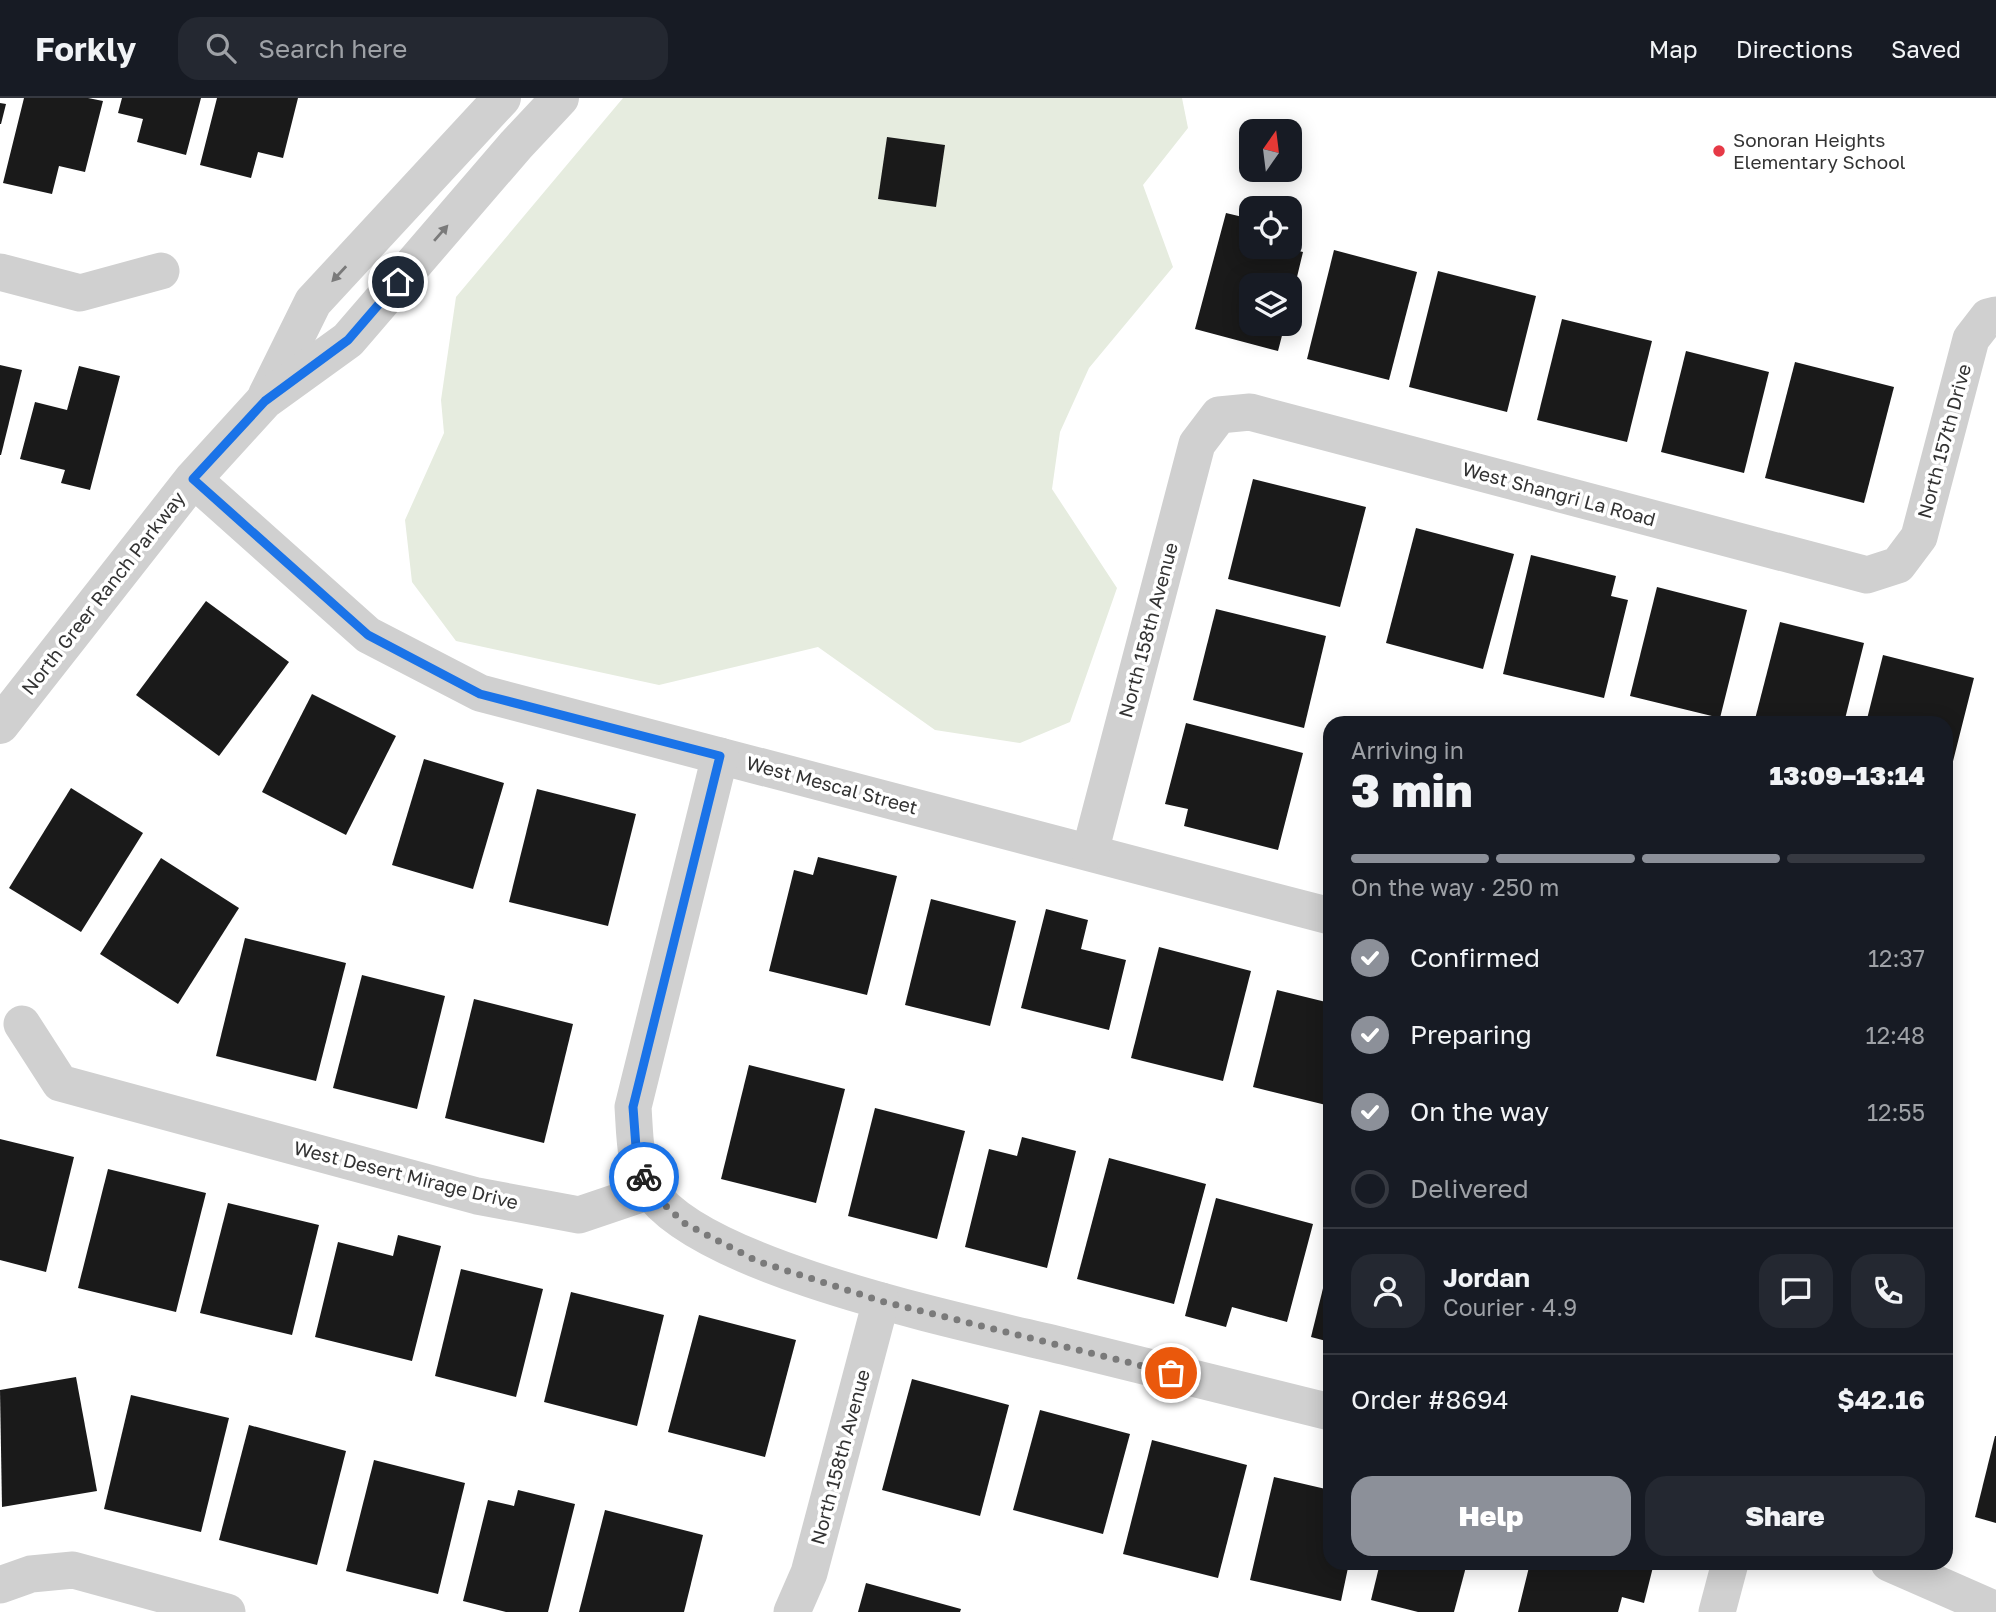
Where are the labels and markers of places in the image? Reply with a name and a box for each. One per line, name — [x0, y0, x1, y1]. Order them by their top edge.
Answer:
place label: Sonoran Heights Elementary School — [1733, 128, 1906, 173]
marker: Sonoran Heights Elementary School — [1711, 143, 1727, 159]
pin — [368, 252, 428, 312]
pin — [1141, 1343, 1201, 1403]

